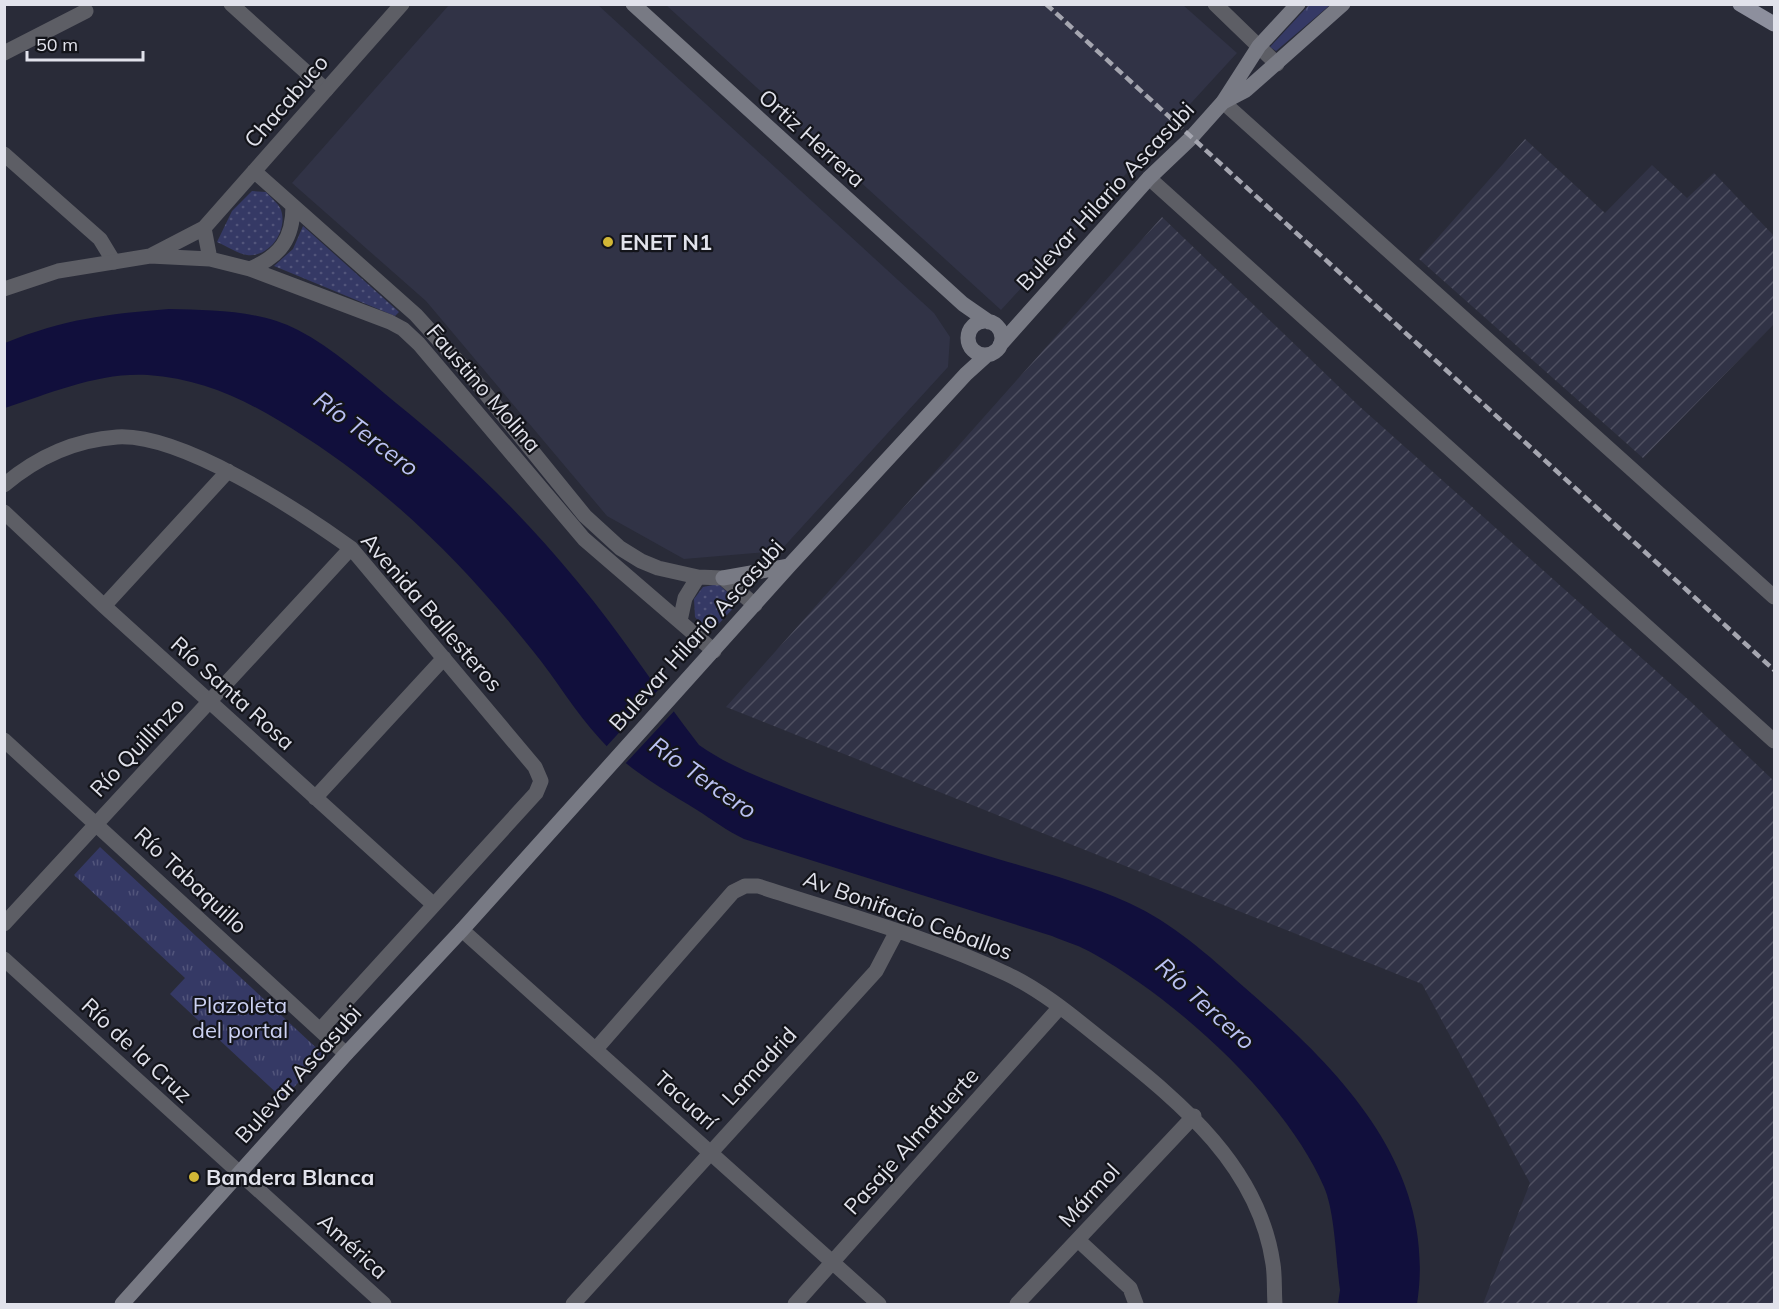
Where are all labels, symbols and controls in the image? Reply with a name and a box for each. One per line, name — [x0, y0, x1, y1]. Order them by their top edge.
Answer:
scale bar — [27, 24, 142, 62]
text: 50 m — [36, 33, 78, 56]
street label: Chacabuco — [238, 49, 334, 153]
street label: Ortiz Herrera — [753, 83, 871, 193]
street label: Bulevar Hilario Ascasubi — [1010, 96, 1200, 296]
place label: ENET N1 — [620, 228, 712, 256]
marker: ENET N1 — [601, 235, 615, 249]
street label: Faustino Molina — [421, 318, 547, 458]
water label: Río Tercero — [308, 384, 425, 482]
street label: Avenida Ballesteros — [355, 527, 509, 697]
street label: Bulevar Hilario Ascasubi — [603, 533, 789, 737]
street label: Río Santa Rosa — [165, 630, 301, 756]
street label: Río Quillinzo — [84, 691, 190, 803]
water label: Río Tercero — [644, 729, 763, 825]
street label: Río Tabaquillo — [129, 821, 253, 939]
street label: Av Bonifacio Ceballos — [800, 864, 1016, 966]
water label: Río Tercero — [1150, 951, 1262, 1056]
park label: Plazoleta del portal — [192, 991, 288, 1044]
street label: Río de la Cruz — [76, 992, 198, 1108]
street label: Bulevar Ascasubi — [229, 999, 367, 1149]
street label: Lamadrid — [716, 1021, 802, 1111]
street label: Pasaje Almafuerte — [838, 1062, 984, 1220]
street label: Tacuarí — [649, 1065, 724, 1137]
street label: Mármol — [1052, 1157, 1126, 1233]
place label: Bandera Blanca — [206, 1163, 374, 1191]
marker: Bandera Blanca — [187, 1170, 201, 1184]
street label: América — [312, 1207, 394, 1285]

